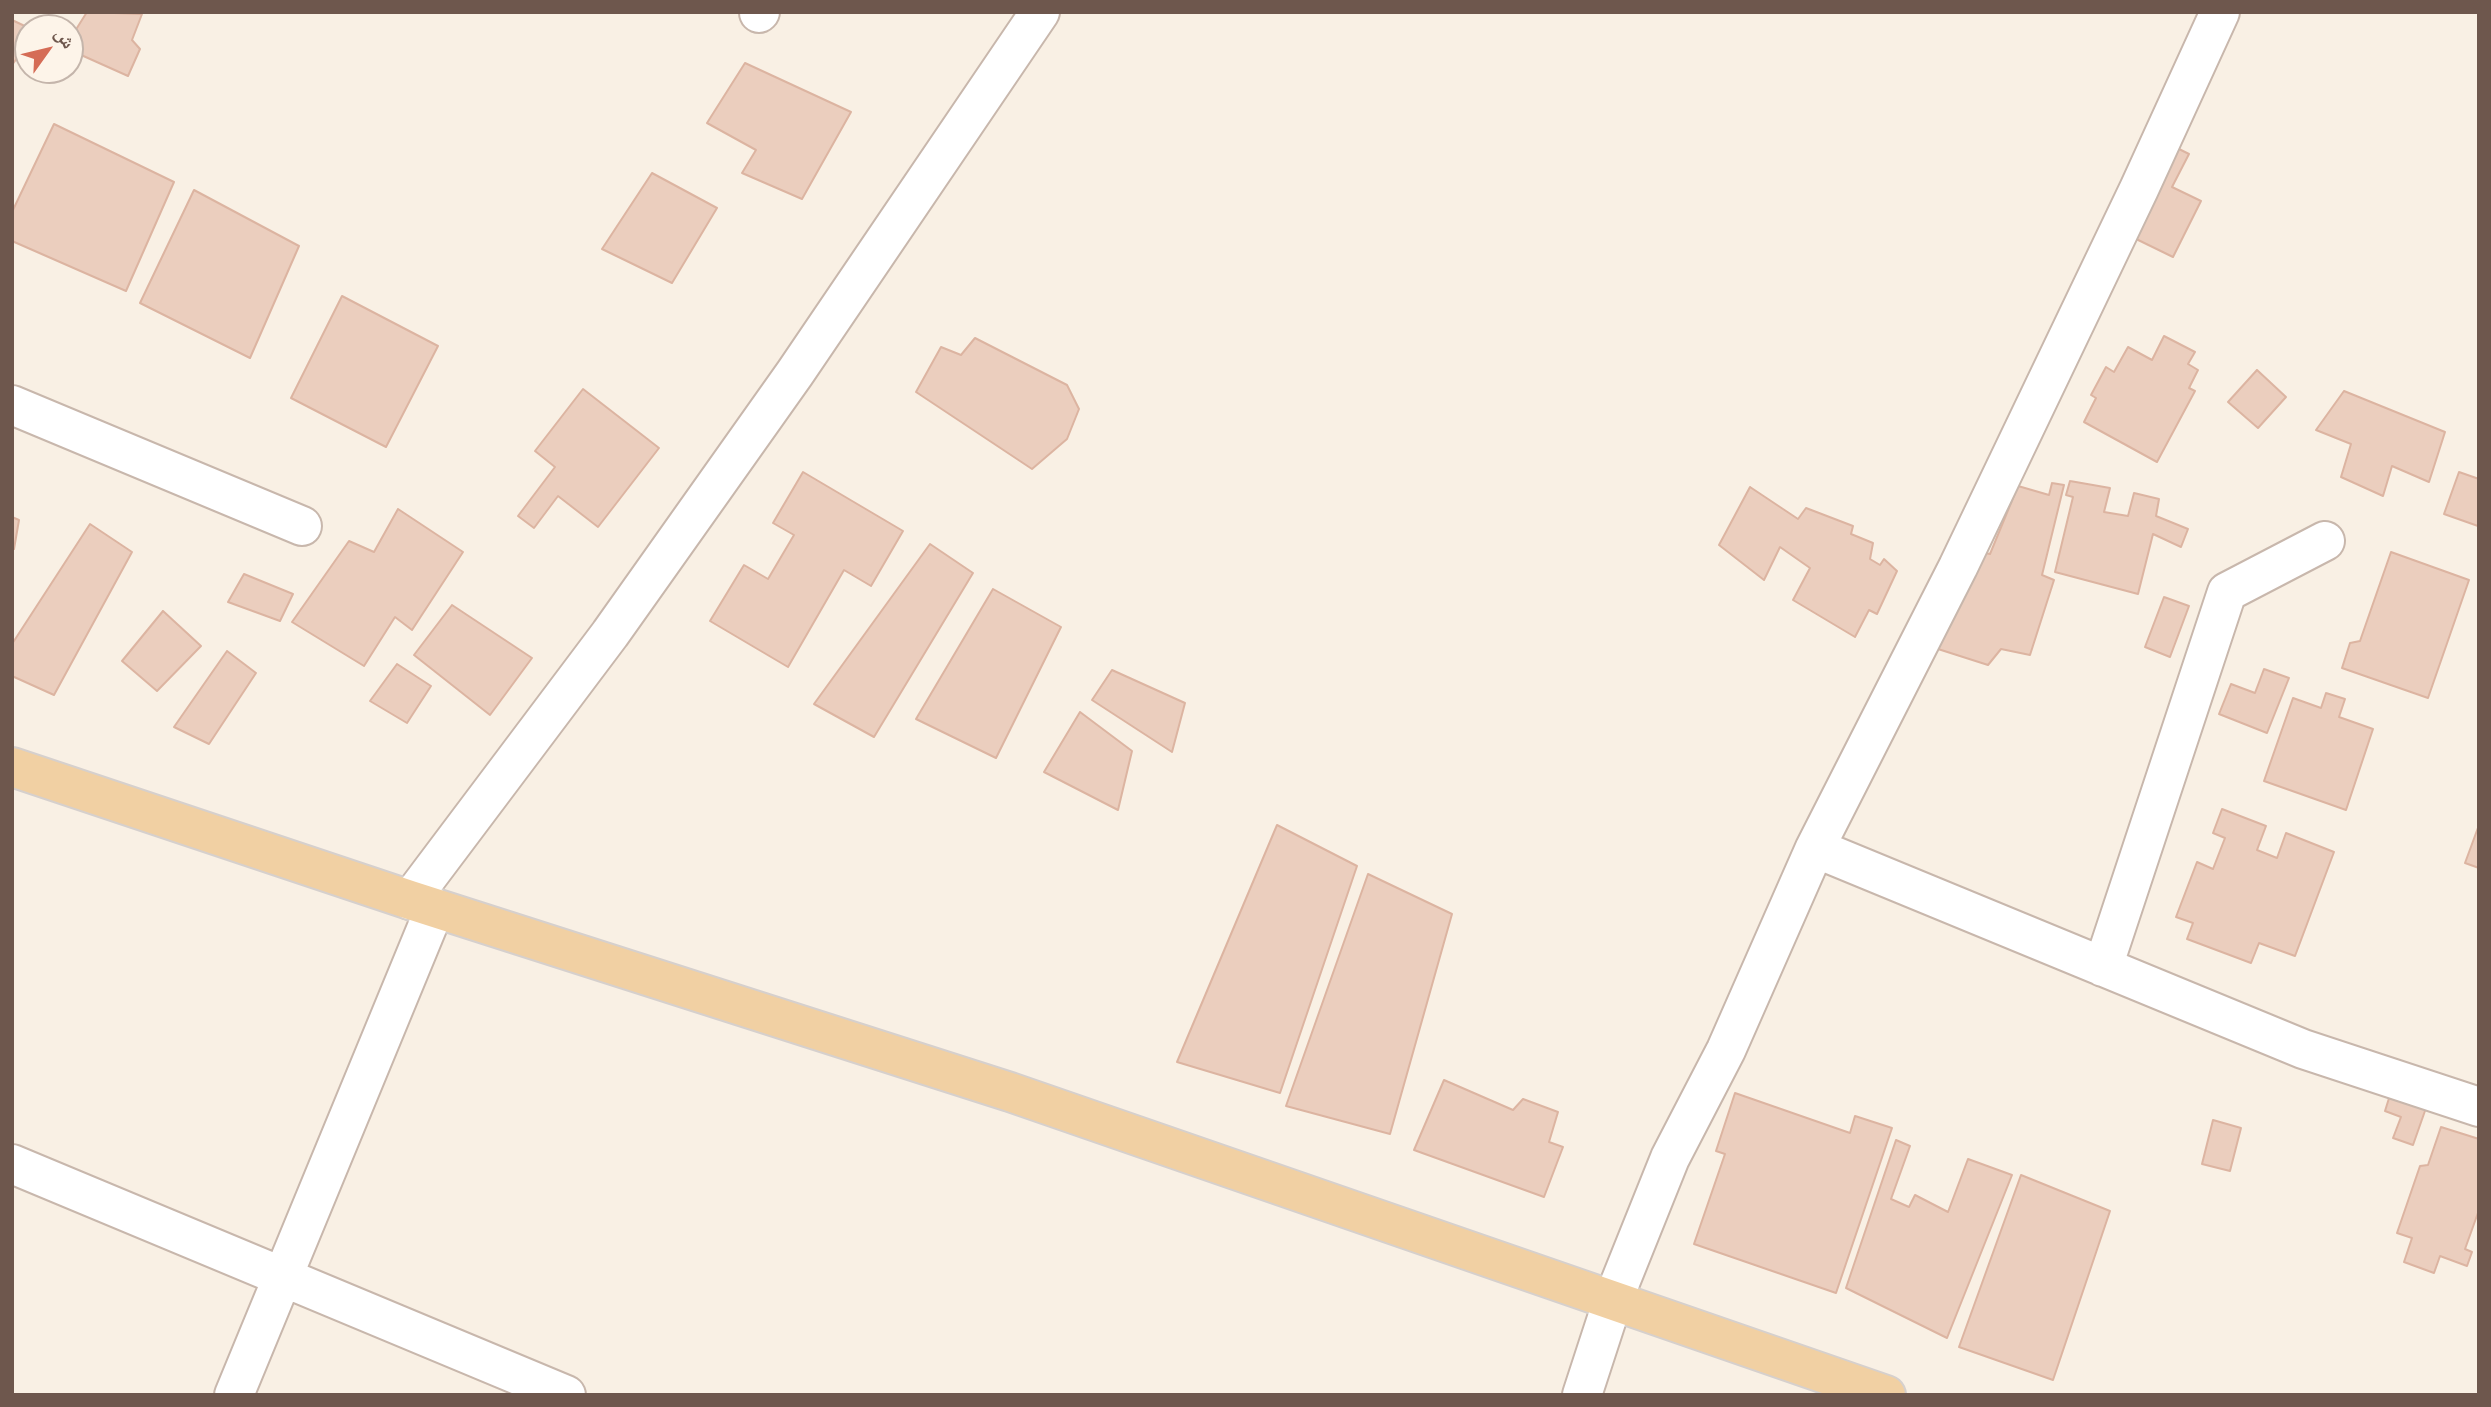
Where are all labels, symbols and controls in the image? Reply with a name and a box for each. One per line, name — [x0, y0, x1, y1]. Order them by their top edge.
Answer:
north arrow — [14, 14, 84, 84]
text: ش — [51, 24, 80, 52]

